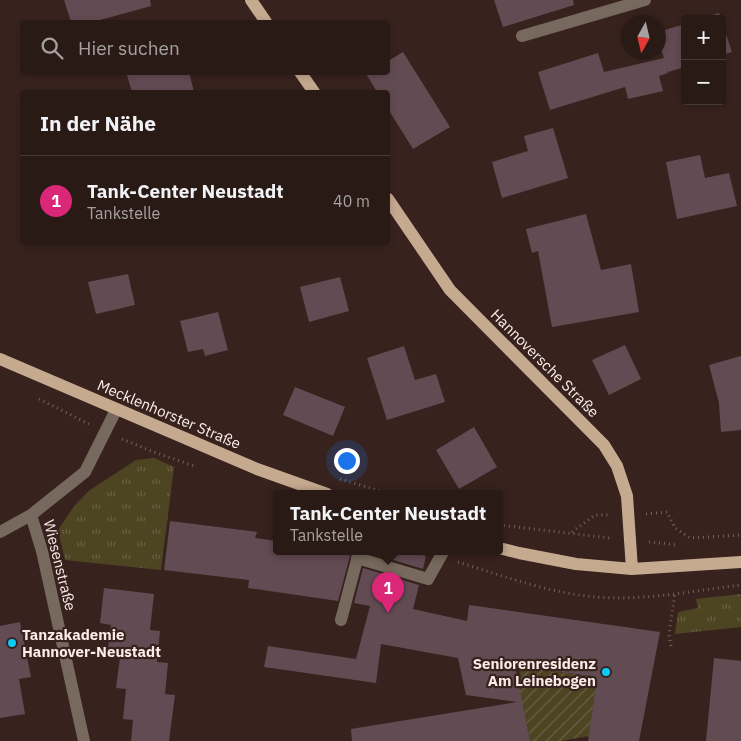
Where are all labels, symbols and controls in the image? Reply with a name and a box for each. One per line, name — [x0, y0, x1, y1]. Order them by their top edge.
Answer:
north arrow — [621, 15, 666, 60]
map controls — [681, 15, 726, 105]
button: + — [681, 15, 726, 60]
search box — [20, 20, 390, 75]
icon: search — [38, 34, 66, 62]
text: Hier suchen — [78, 36, 180, 60]
button: − — [681, 60, 726, 105]
text: In der Nähe — [40, 109, 156, 137]
text: Tank-Center Neustadt — [87, 179, 284, 203]
text: 1 — [51, 191, 61, 211]
text: 40 m — [333, 191, 370, 211]
text: Tankstelle — [87, 203, 160, 223]
street label: Hannoversche Straße — [487, 305, 603, 421]
street label: Mecklenhorster Straße — [94, 375, 244, 453]
your location — [334, 448, 360, 474]
popup — [273, 490, 503, 555]
text: Tank-Center Neustadt — [290, 501, 486, 525]
street label: Wiesenstraße — [40, 517, 80, 613]
text: Tankstelle — [290, 525, 363, 545]
pin: 1 — [372, 572, 404, 613]
place label: Tanzakademie Hannover-Neustadt — [22, 625, 161, 661]
marker: Tanzakademie Hannover-Neustadt — [6, 637, 18, 649]
place label: Seniorenresidenz Am Leinebogen — [473, 654, 596, 690]
marker: Seniorenresidenz Am Leinebogen — [600, 666, 612, 678]

